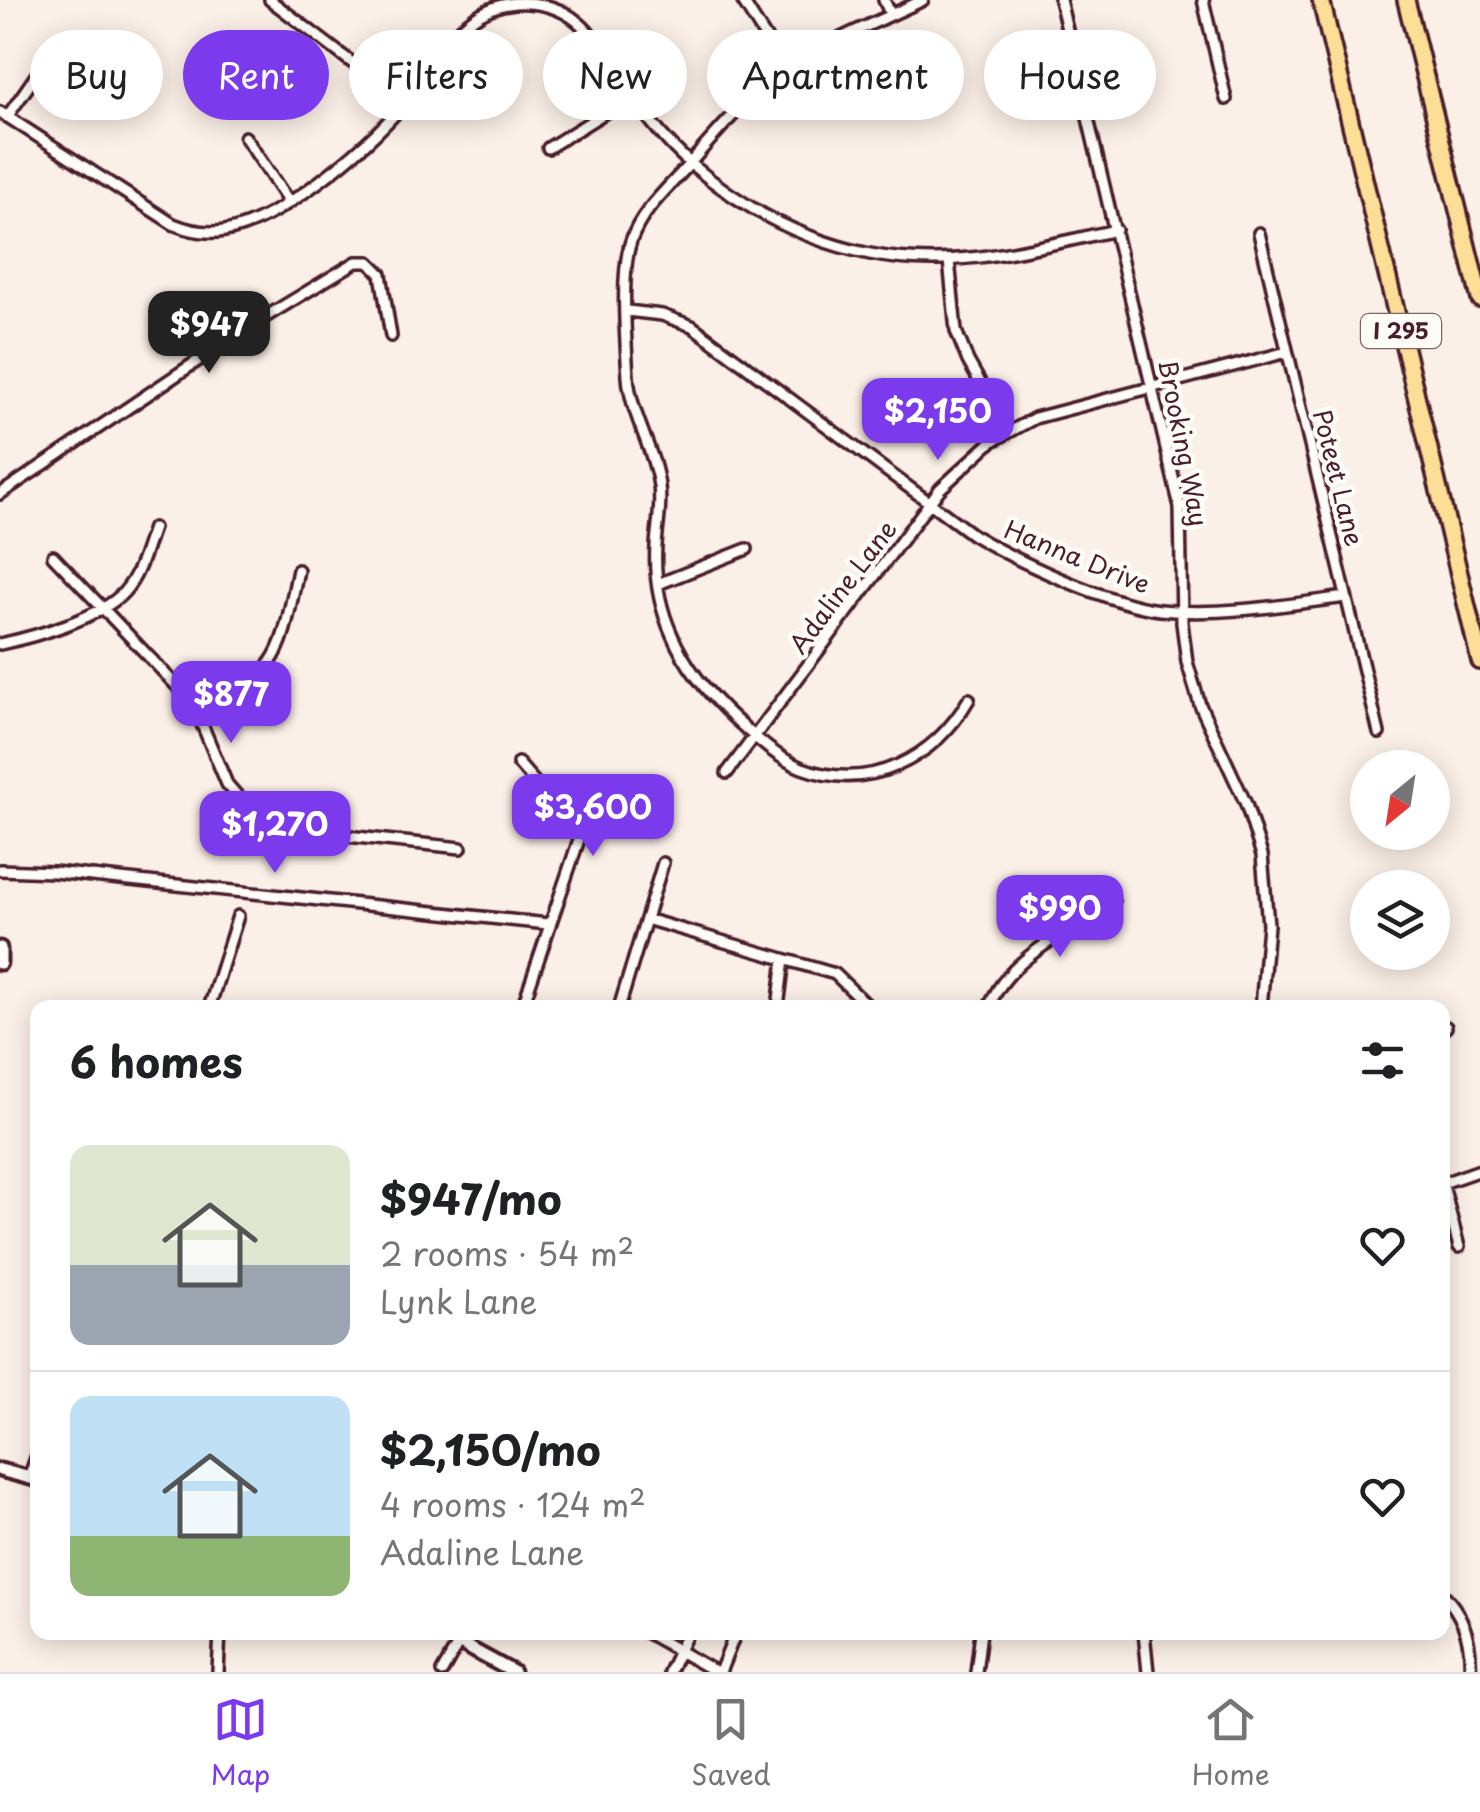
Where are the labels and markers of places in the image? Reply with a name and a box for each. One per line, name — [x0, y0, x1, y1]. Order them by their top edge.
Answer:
pin: $947 — [150, 291, 268, 376]
pin: $2,150 — [857, 378, 1019, 463]
pin: $877 — [172, 661, 290, 746]
pin: $3,600 — [512, 774, 674, 859]
pin: $1,270 — [194, 791, 356, 876]
pin: $990 — [1001, 875, 1119, 960]

